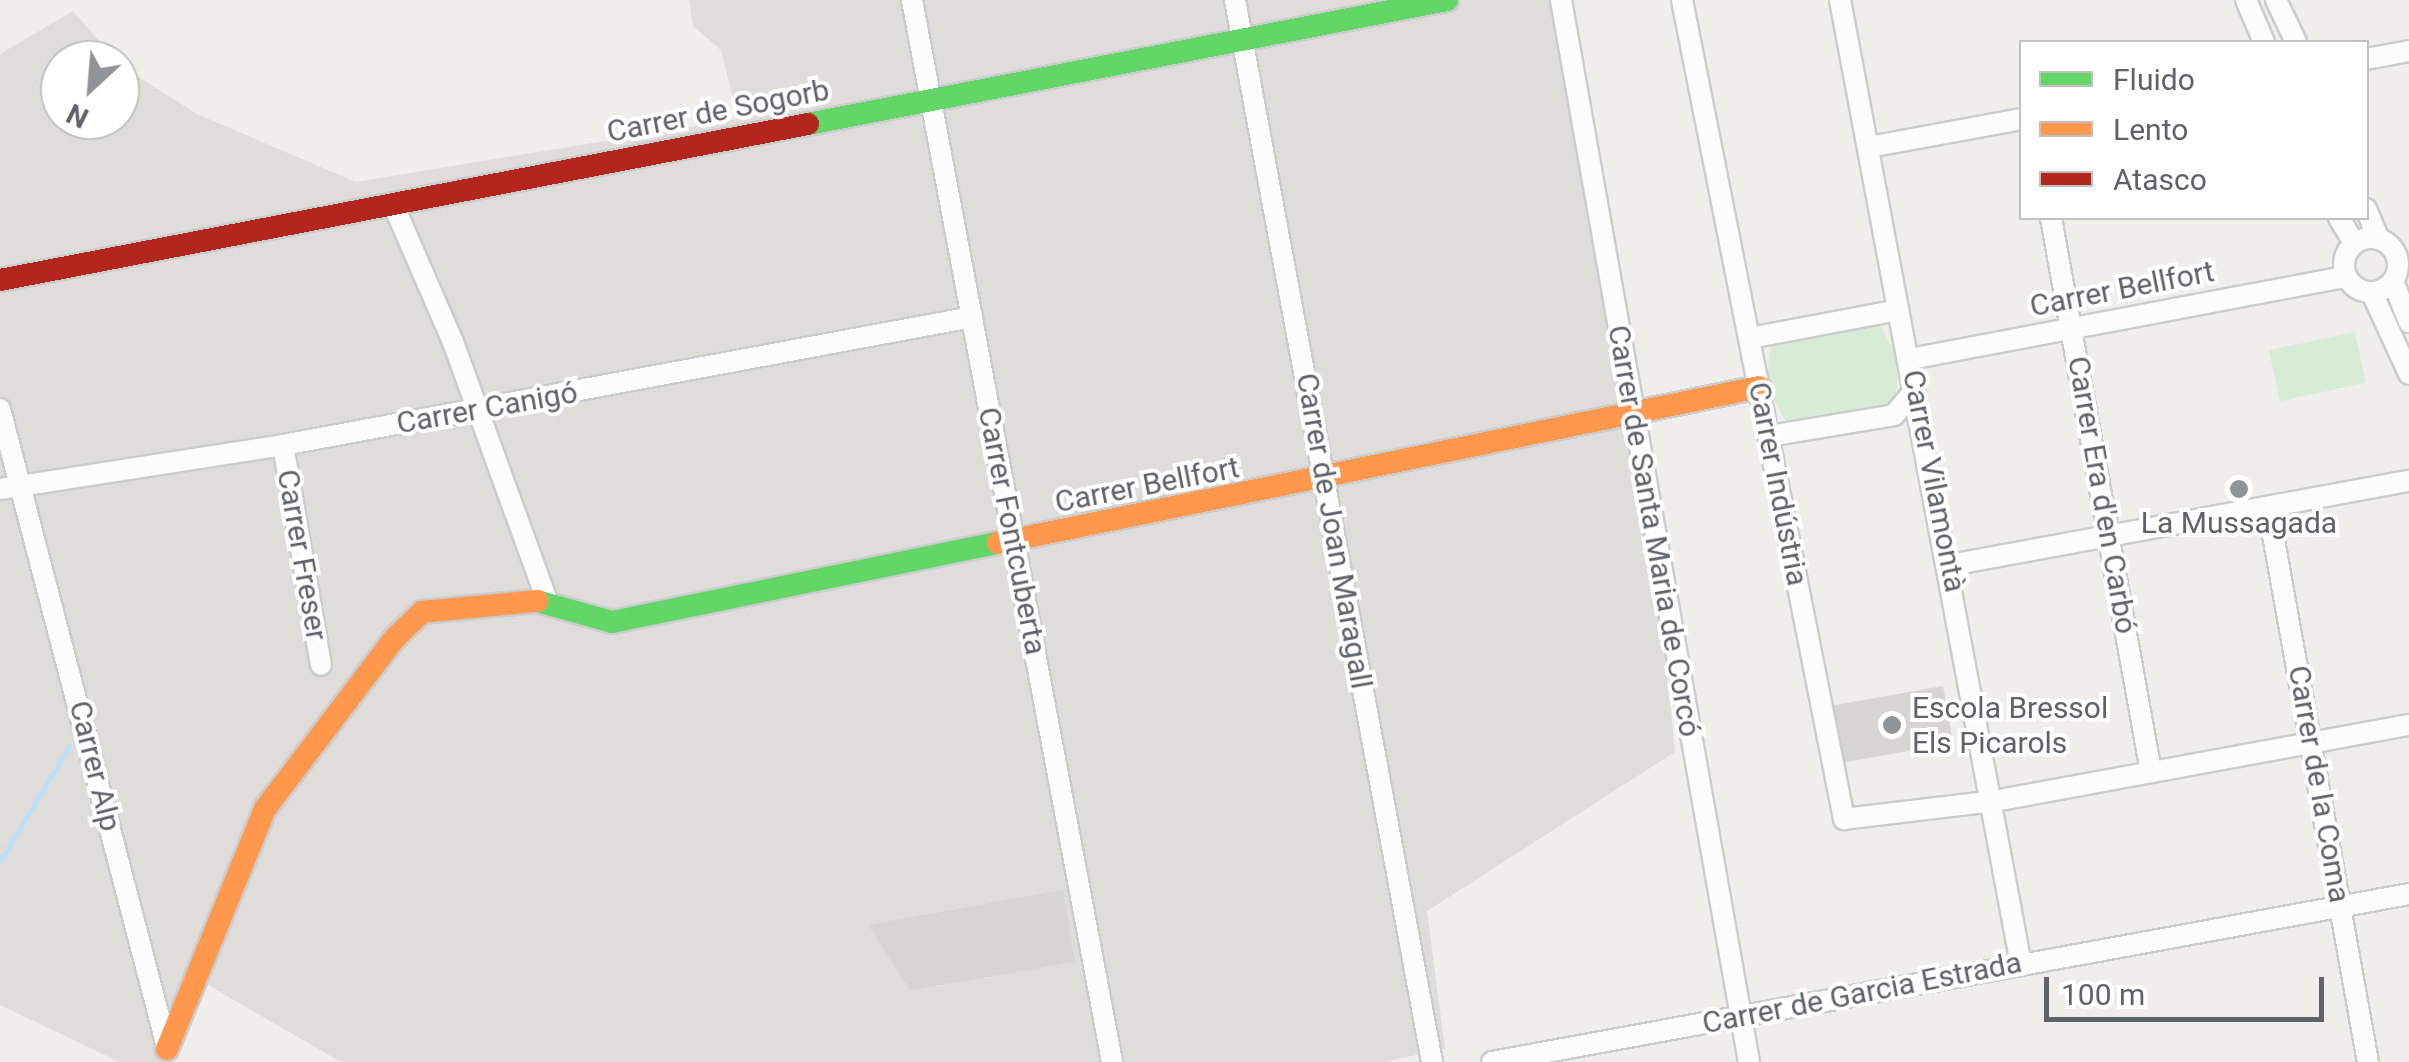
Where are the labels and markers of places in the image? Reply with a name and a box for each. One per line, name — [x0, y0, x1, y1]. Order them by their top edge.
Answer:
marker: La Mussagada — [2228, 478, 2250, 500]
place label: La Mussagada — [2141, 505, 2337, 541]
place label: Escola Bressol Els Picarols — [1912, 690, 2108, 760]
marker: Escola Bressol Els Picarols — [1881, 714, 1903, 736]

